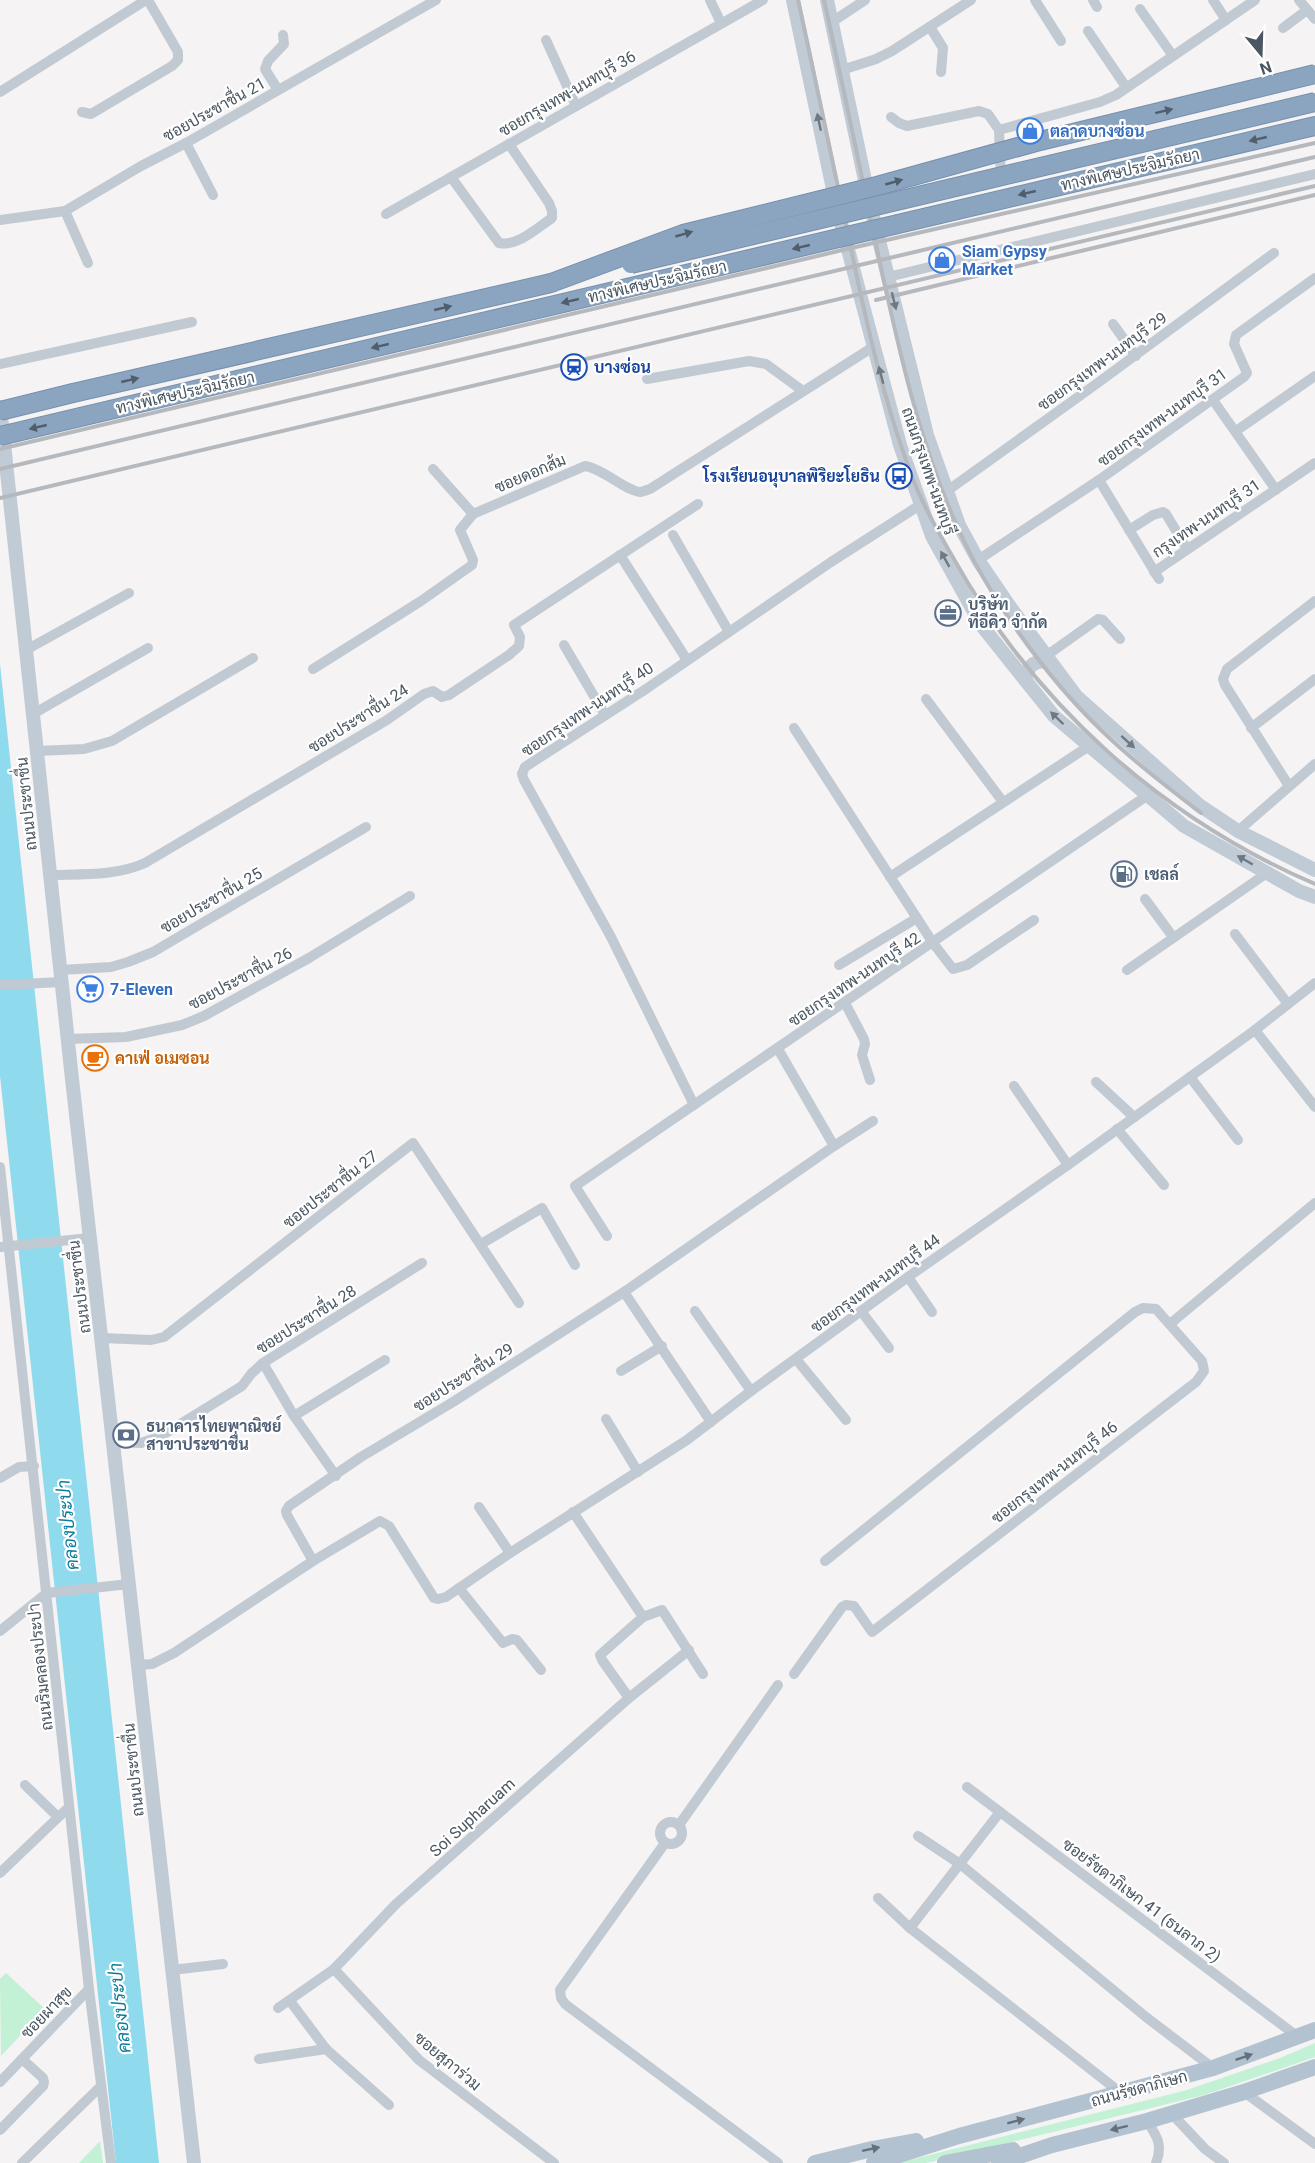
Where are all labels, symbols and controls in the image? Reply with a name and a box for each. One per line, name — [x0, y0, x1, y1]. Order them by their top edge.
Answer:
north arrow — [1231, 24, 1291, 84]
street label: ซอยกรุงเทพ-นนทบุรี 36 — [494, 45, 640, 142]
text: N — [1257, 57, 1274, 79]
street label: ซอยประชาชื่น 21 — [157, 69, 269, 145]
one-way arrow — [1155, 105, 1173, 115]
one-way arrow — [814, 112, 823, 131]
shop icon: ตลาดบางซ่อน — [1015, 116, 1045, 146]
place label: ตลาดบางซ่อน — [1050, 121, 1145, 141]
one-way arrow — [1248, 135, 1267, 144]
street label: ทางพิเศษประจิมรัถยา — [1059, 143, 1201, 195]
one-way arrow — [885, 177, 903, 186]
one-way arrow — [1018, 189, 1037, 199]
one-way arrow — [676, 229, 694, 238]
one-way arrow — [791, 242, 810, 252]
place label: Siam Gypsy Market — [962, 242, 1048, 279]
shop icon: Siam Gypsy Market — [927, 245, 957, 275]
street label: ทางพิเศษประจิมรัถยา — [586, 255, 728, 307]
one-way arrow — [889, 292, 899, 310]
one-way arrow — [561, 297, 579, 307]
one-way arrow — [434, 303, 453, 312]
street label: ซอยกรุงเทพ-นนทบุรี 29 — [1033, 307, 1172, 416]
one-way arrow — [371, 342, 389, 352]
station icon: บางซ่อน — [559, 352, 589, 382]
place label: บางซ่อน — [594, 357, 651, 377]
street label: ซอยกรุงเทพ-นนทบุรี 31 — [1093, 363, 1232, 472]
street label: ทางพิเศษประจิมรัถยา — [114, 366, 256, 418]
one-way arrow — [875, 366, 885, 384]
one-way arrow — [121, 375, 140, 384]
street label: ถนนกรุงเทพ-นนทบุรี — [896, 404, 961, 539]
one-way arrow — [29, 422, 48, 432]
street label: ซอยดอกส้ม — [491, 449, 569, 497]
bus stop icon: โรงเรียนอนุบาลพิริยะโยธิน — [884, 461, 914, 491]
place label: โรงเรียนอนุบาลพิริยะโยธิน — [702, 465, 880, 488]
street label: กรุงเทพ-นนทบุรี 31 — [1147, 473, 1265, 563]
one-way arrow — [940, 550, 950, 567]
place label: บริษัท ทีอีคิว จำกัด — [968, 594, 1048, 632]
office icon: บริษัท ทีอีคิว จำกัด — [933, 598, 963, 628]
street label: ซอยกรุงเทพ-นนทบุรี 40 — [517, 657, 658, 762]
street label: ซอยประชาชื่น 24 — [302, 676, 412, 757]
one-way arrow — [1050, 711, 1064, 725]
one-way arrow — [1120, 735, 1135, 749]
street label: ถนนประชาชื่น — [7, 756, 41, 852]
one-way arrow — [1236, 855, 1253, 865]
street label: ซอยประชาชื่น 25 — [154, 859, 266, 937]
fuel station icon: เชลล์ — [1109, 859, 1139, 889]
place label: เชลล์ — [1144, 863, 1180, 884]
street label: ซอยกรุงเทพ-นนทบุรี 42 — [784, 927, 925, 1032]
street label: ซอยประชาชื่น 26 — [183, 939, 295, 1014]
supermarket icon: 7-Eleven — [75, 974, 105, 1004]
place label: 7-Eleven — [110, 980, 173, 999]
cafe icon: คาเฟ่ อเมซอน — [80, 1043, 110, 1073]
place label: คาเฟ่ อเมซอน — [115, 1049, 210, 1068]
street label: ซอยประชาชื่น 27 — [276, 1143, 381, 1232]
street label: ซอยกรุงเทพ-นนทบุรี 44 — [806, 1229, 945, 1338]
street label: ถนนประชาชื่น — [59, 1239, 95, 1335]
street label: ซอยประชาชื่น 28 — [250, 1277, 360, 1358]
street label: ซอยประชาชื่น 29 — [407, 1335, 517, 1416]
place label: ธนาคารไทยพาณิชย์ สาขาประชาชื่น — [146, 1415, 282, 1454]
street label: ซอยกรุงเทพ-นนทบุรี 46 — [986, 1416, 1122, 1529]
bank icon: ธนาคารไทยพาณิชย์ สาขาประชาชื่น — [111, 1420, 141, 1450]
water label: คลองประปา — [52, 1479, 83, 1571]
street label: ถนนริมคลองประปา — [24, 1602, 57, 1732]
street label: ถนนประชาชื่น — [114, 1722, 148, 1818]
street label: Soi Supharuam — [426, 1774, 519, 1861]
street label: ซอยรัชดาภิเษก 41 (ธนลาภ 2) — [1059, 1834, 1225, 1966]
water label: คลองประปา — [104, 1962, 135, 2054]
street label: ซอยผาสุข — [17, 1982, 77, 2044]
street label: ซอยสุภาร่วม — [409, 2027, 485, 2096]
one-way arrow — [1235, 2052, 1253, 2061]
street label: ถนนรัชดาภิเษก — [1088, 2066, 1190, 2110]
one-way arrow — [1006, 2116, 1025, 2126]
one-way arrow — [1110, 2124, 1128, 2133]
one-way arrow — [862, 2144, 881, 2154]

